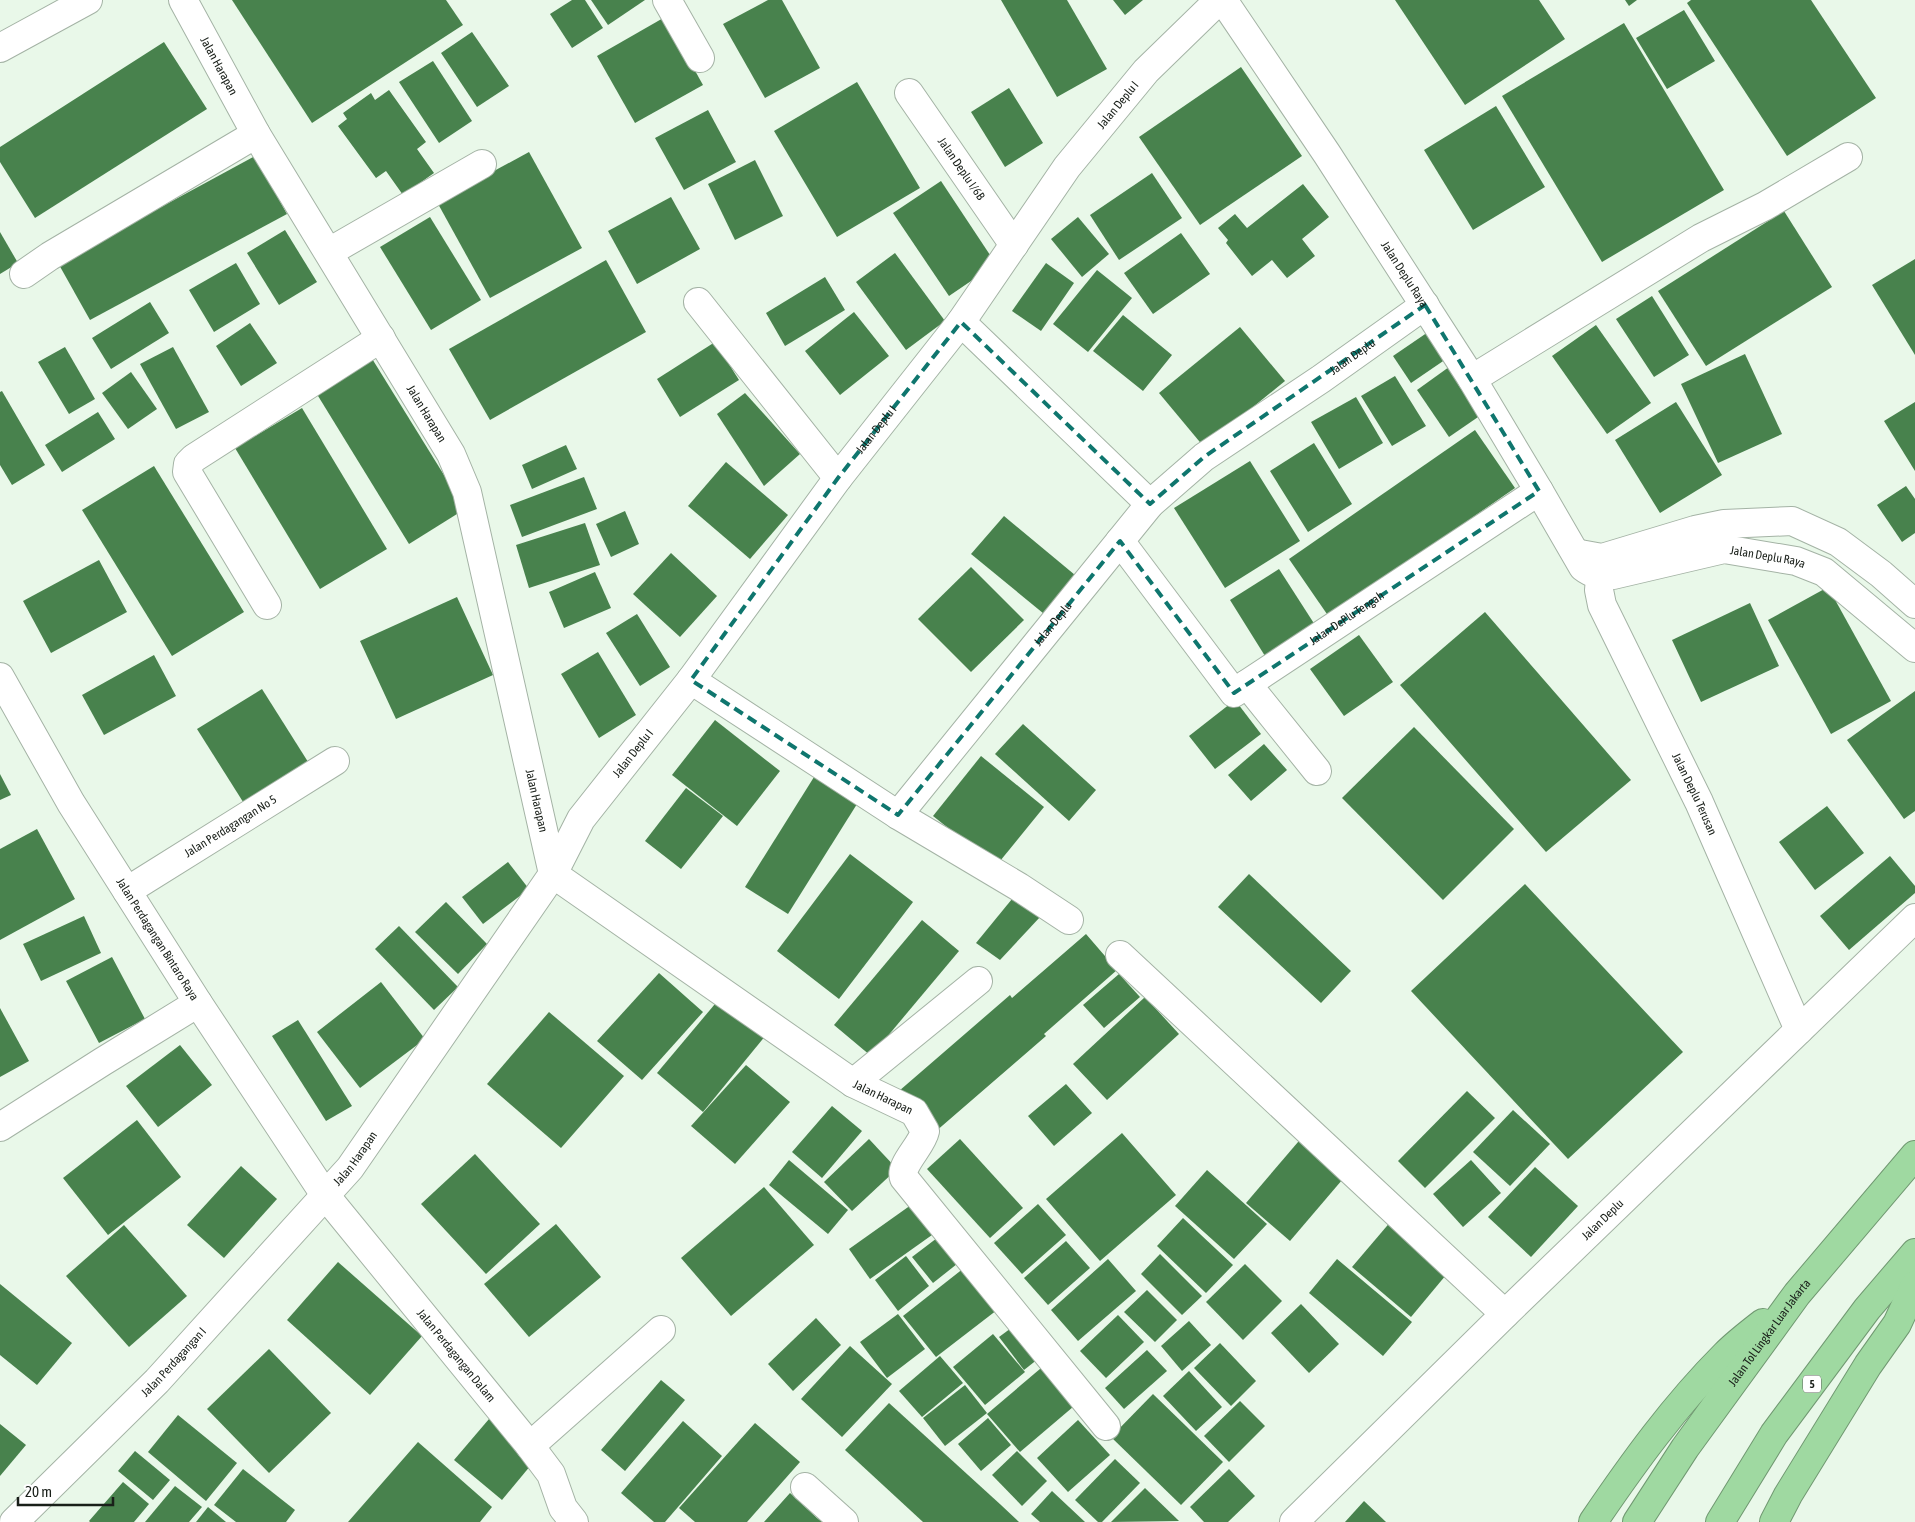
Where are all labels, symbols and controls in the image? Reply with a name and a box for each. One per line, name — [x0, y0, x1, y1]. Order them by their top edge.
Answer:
street label: Jalan Harapan — [197, 34, 240, 97]
street label: Jalan Deplu I — [1094, 78, 1142, 132]
street label: Jalan Deplu I/6B — [935, 135, 988, 203]
street label: Jalan Deplu Raya — [1378, 239, 1431, 310]
street label: Jalan Deplu — [1327, 336, 1378, 378]
street label: Jalan Harapan — [404, 382, 449, 445]
street label: Jalan Deplu I — [853, 403, 899, 456]
street label: Jalan Deplu Raya — [1729, 543, 1807, 571]
street label: Jalan DePlu Tengah — [1307, 588, 1387, 648]
street label: Jalan Deplu — [1031, 599, 1075, 649]
street label: Jalan Deplu I — [610, 727, 656, 780]
street label: Jalan Deplu Terusan — [1669, 751, 1720, 837]
street label: Jalan Harapan — [523, 768, 550, 834]
street label: Jalan Perdagangan No 5 — [182, 792, 279, 860]
street label: Jalan Perdagangan Bintaro Raya — [113, 875, 202, 1003]
street label: Jalan Harapan — [851, 1077, 915, 1117]
street label: Jalan Harapan — [330, 1129, 380, 1189]
street label: Jalan Deplu — [1579, 1196, 1627, 1243]
street label: Jalan Tol Lingkar Luar Jakarta — [1725, 1276, 1813, 1389]
street label: Jalan Perdagangan Dalam — [414, 1306, 498, 1405]
street label: Jalan Perdagangan I — [138, 1325, 209, 1400]
road number: 5 — [1803, 1376, 1821, 1392]
scale bar — [18, 1474, 112, 1506]
text: 20 m — [25, 1483, 52, 1500]

